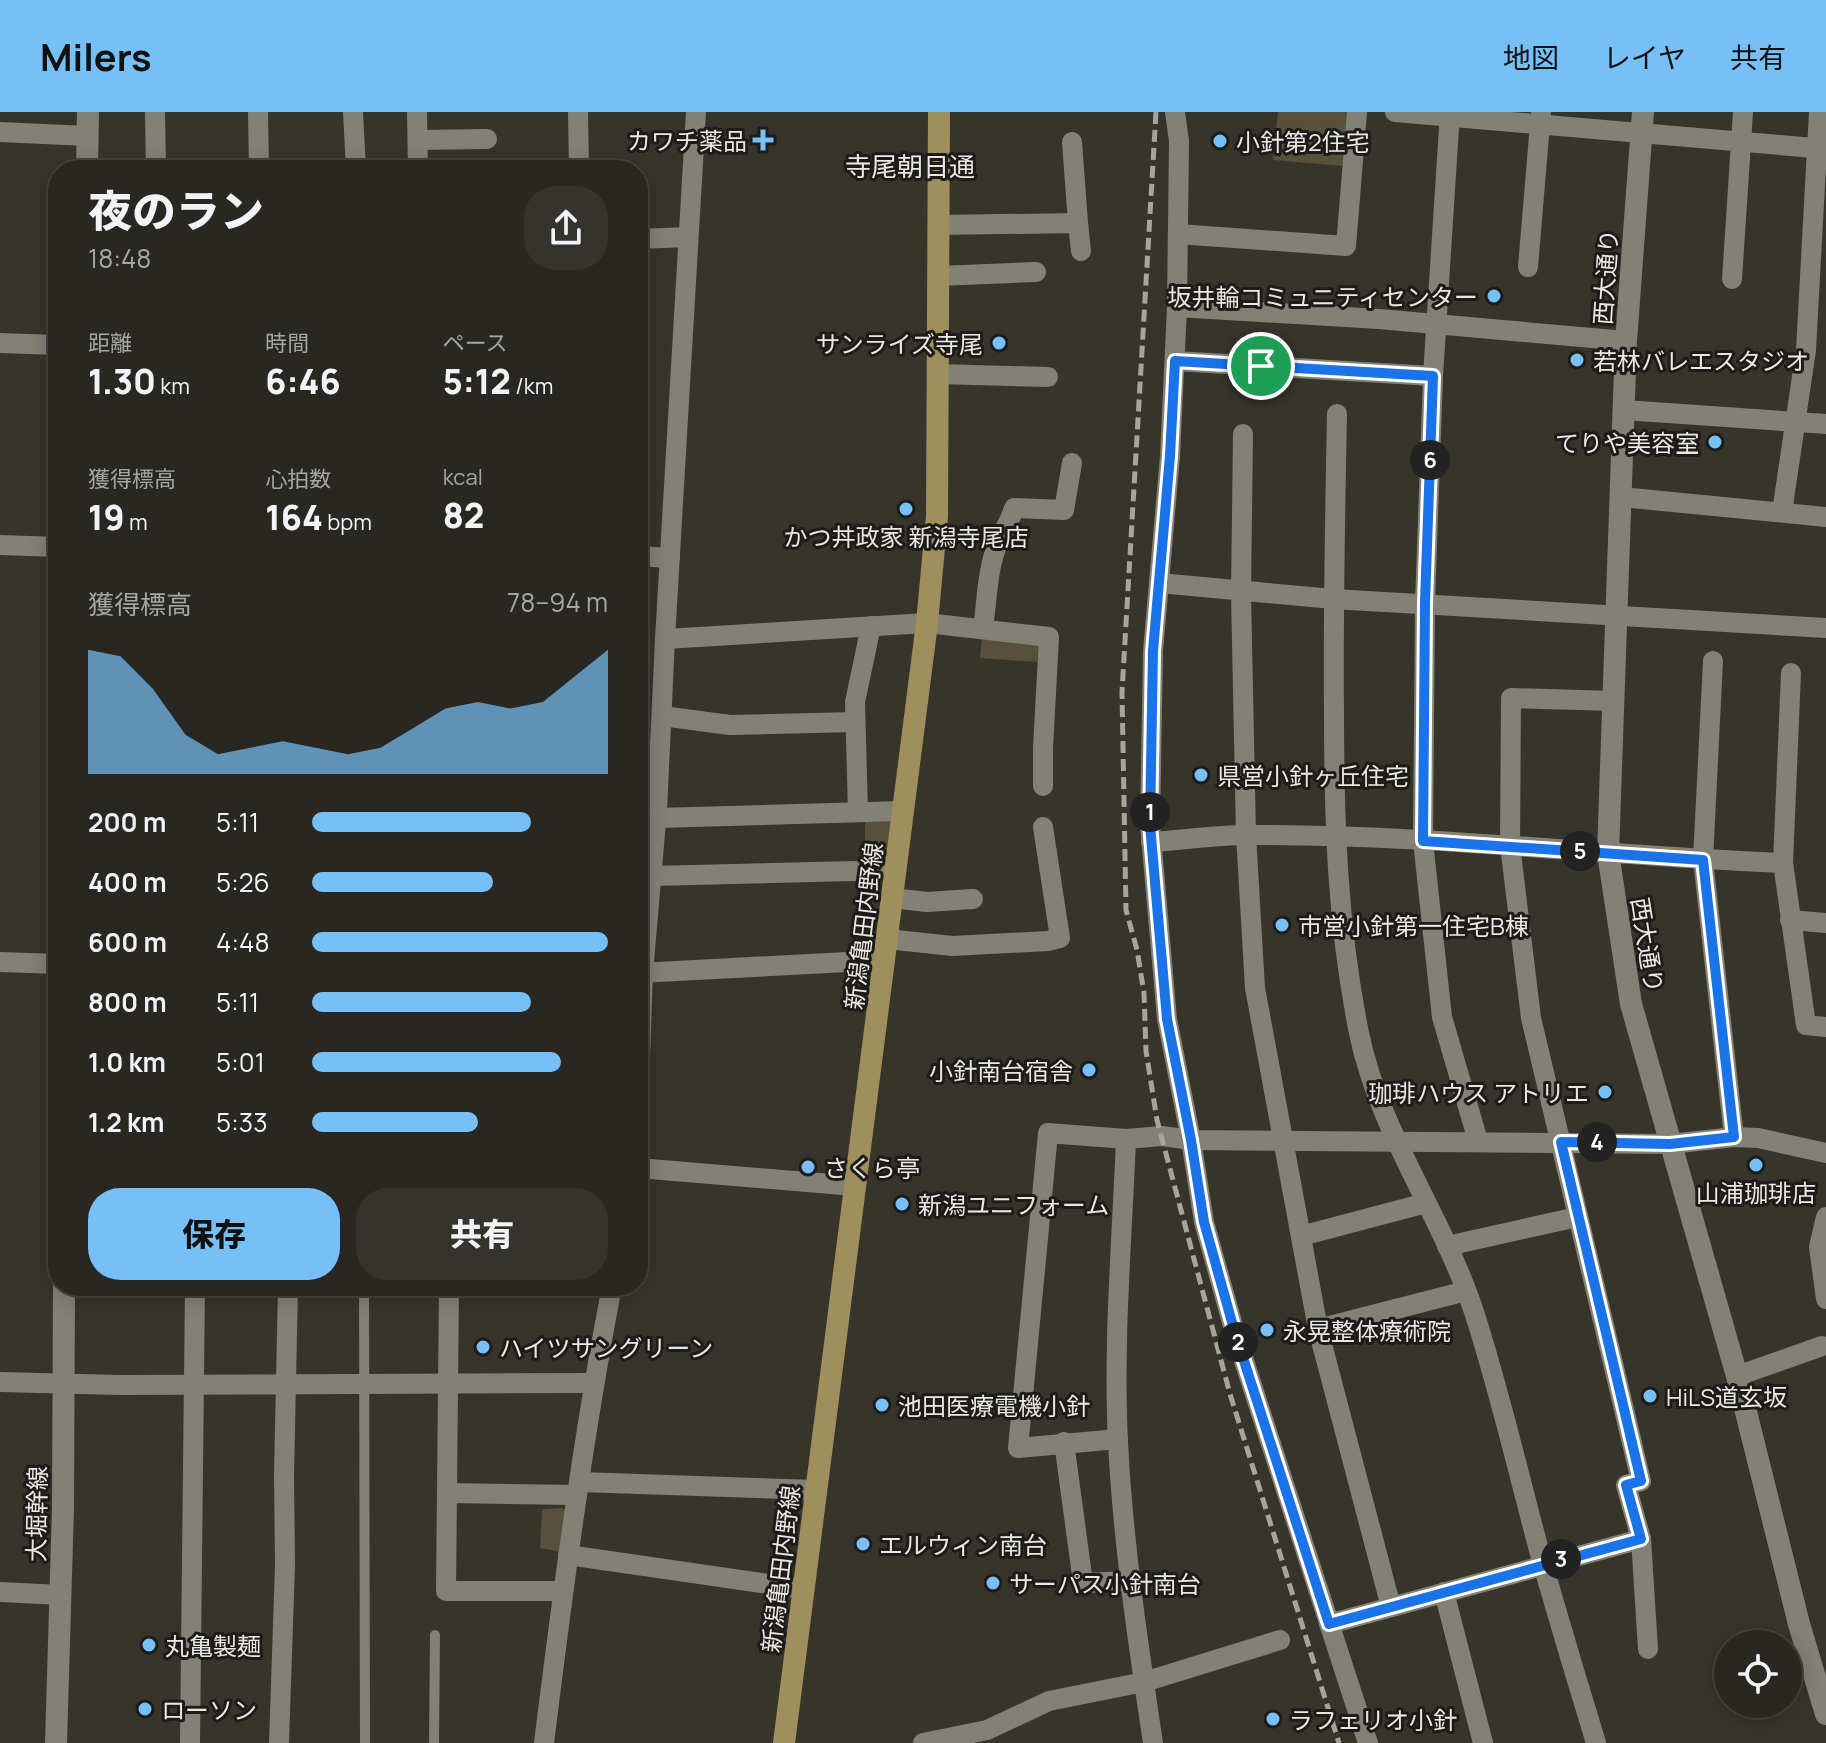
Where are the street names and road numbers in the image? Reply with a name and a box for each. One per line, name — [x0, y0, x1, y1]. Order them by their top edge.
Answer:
street label: 西大通り — [1585, 228, 1625, 326]
street label: 新潟亀田内野線 — [836, 841, 890, 1011]
street label: 西大通り — [1624, 895, 1672, 995]
street label: 大堀幹線 — [19, 1466, 53, 1562]
street label: 新潟亀田内野線 — [753, 1484, 807, 1654]

